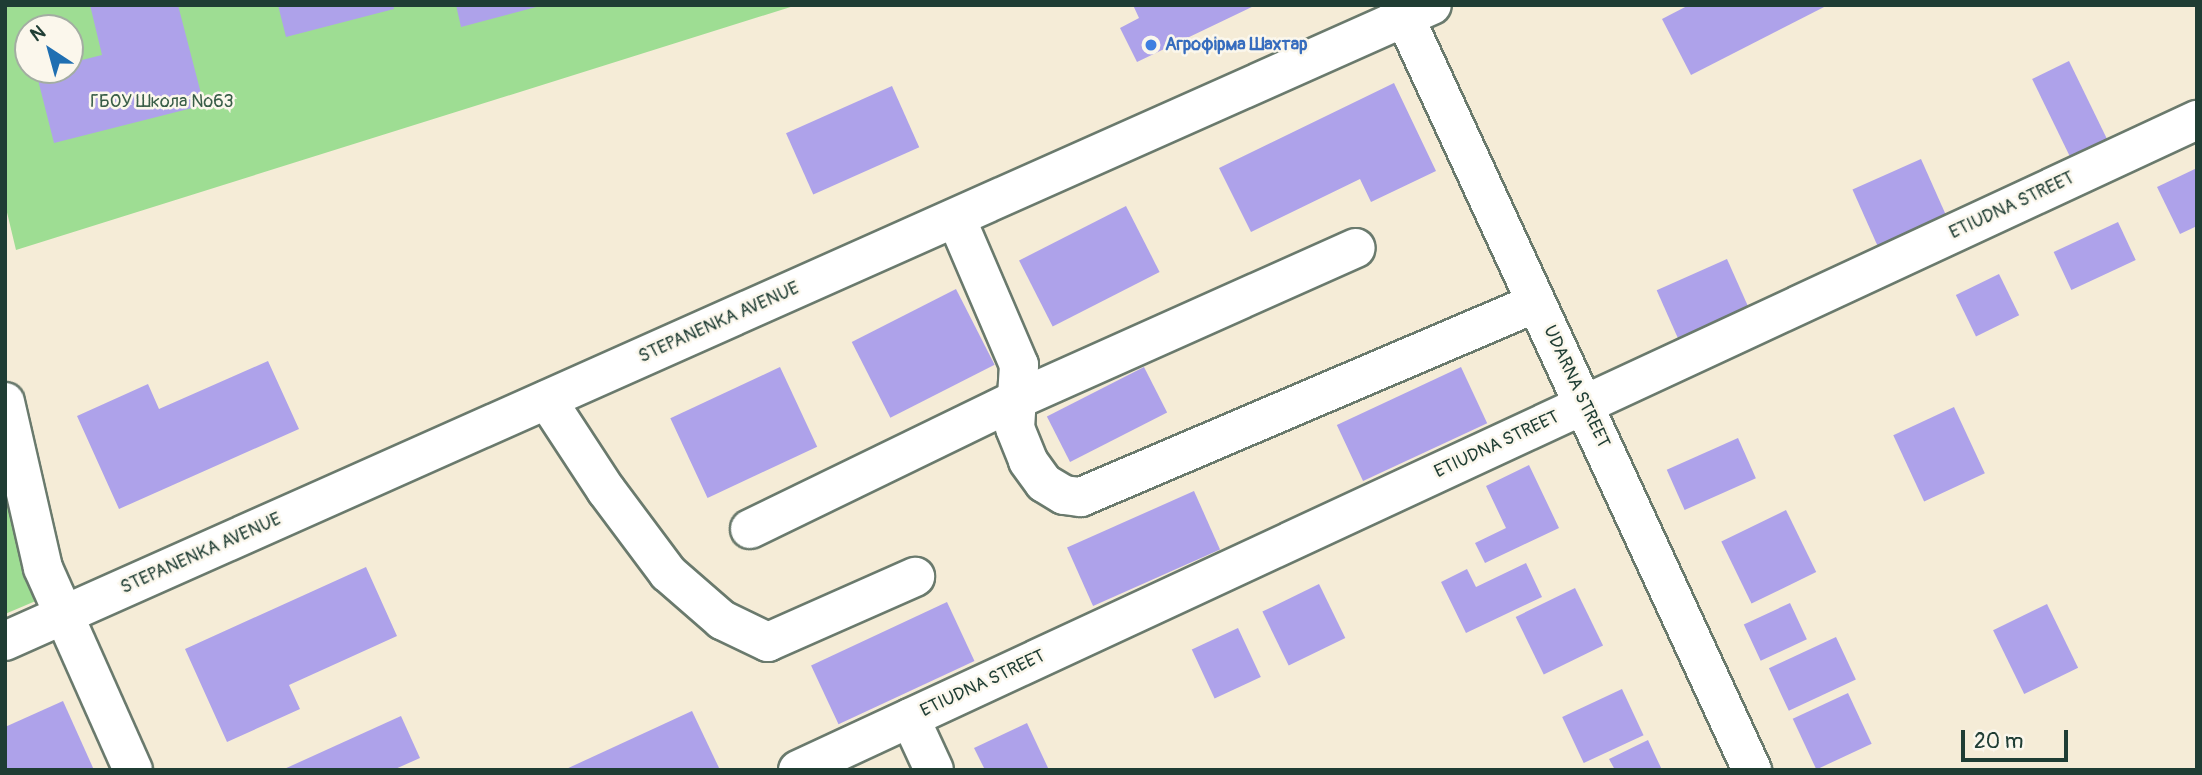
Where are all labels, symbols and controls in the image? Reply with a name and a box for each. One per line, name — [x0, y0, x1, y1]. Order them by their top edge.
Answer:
north arrow — [14, 14, 84, 84]
text: N — [26, 20, 50, 47]
place label: Агрофірма Шахтар — [1165, 34, 1308, 56]
marker: Агрофірма Шахтар — [1143, 37, 1159, 53]
park label: ГБОУ Школа №63 — [90, 91, 234, 113]
street label: ETIUDNA STREET — [1946, 168, 2078, 244]
street label: STEPANENKA AVENUE — [635, 278, 803, 368]
street label: UDARNA STREET — [1538, 322, 1614, 452]
street label: ETIUDNA STREET — [1431, 407, 1563, 483]
street label: STEPANENKA AVENUE — [117, 509, 285, 599]
street label: ETIUDNA STREET — [917, 646, 1049, 722]
scale bar — [1964, 716, 2071, 760]
text: 20 m — [1974, 728, 2023, 755]

